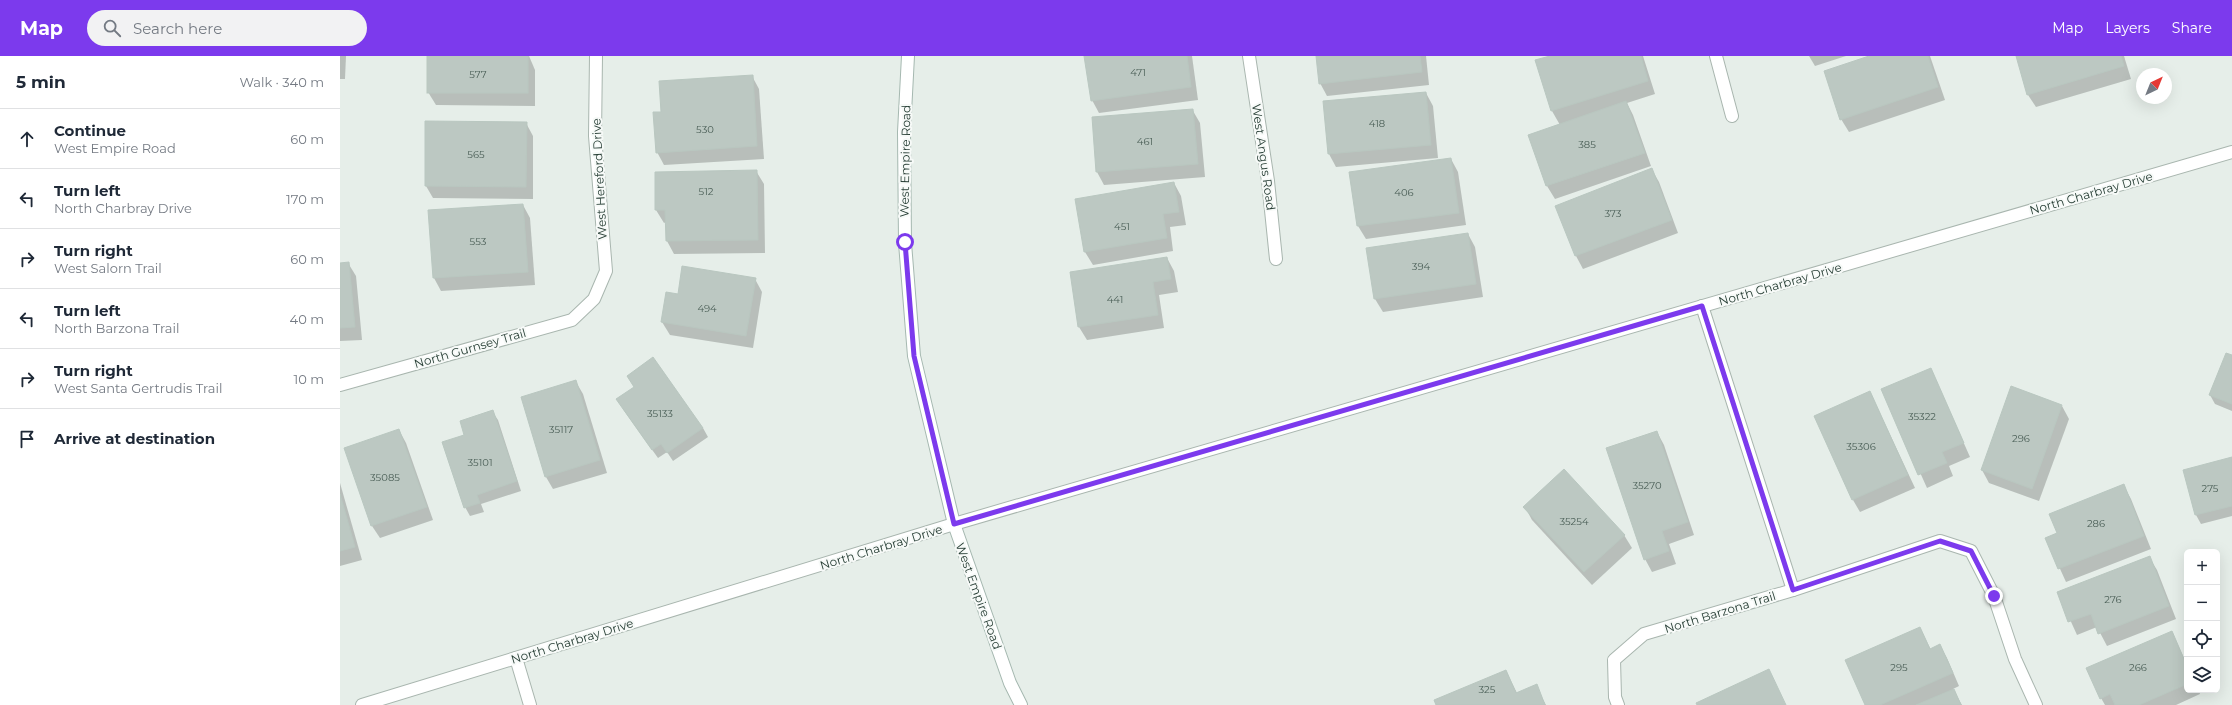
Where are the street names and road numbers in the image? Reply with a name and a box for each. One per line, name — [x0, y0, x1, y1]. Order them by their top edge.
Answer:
street label: West Angus Road — [1249, 103, 1279, 211]
street label: West Empire Road — [897, 105, 913, 217]
street label: West Hereford Drive — [588, 118, 610, 240]
street label: North Charbray Drive — [2028, 168, 2154, 218]
street label: North Charbray Drive — [1717, 259, 1843, 309]
street label: North Gurnsey Trail — [412, 325, 528, 371]
street label: North Charbray Drive — [818, 521, 944, 573]
street label: West Empire Road — [953, 541, 1005, 651]
street label: North Barzona Trail — [1662, 588, 1778, 636]
street label: North Charbray Drive — [509, 615, 635, 667]

